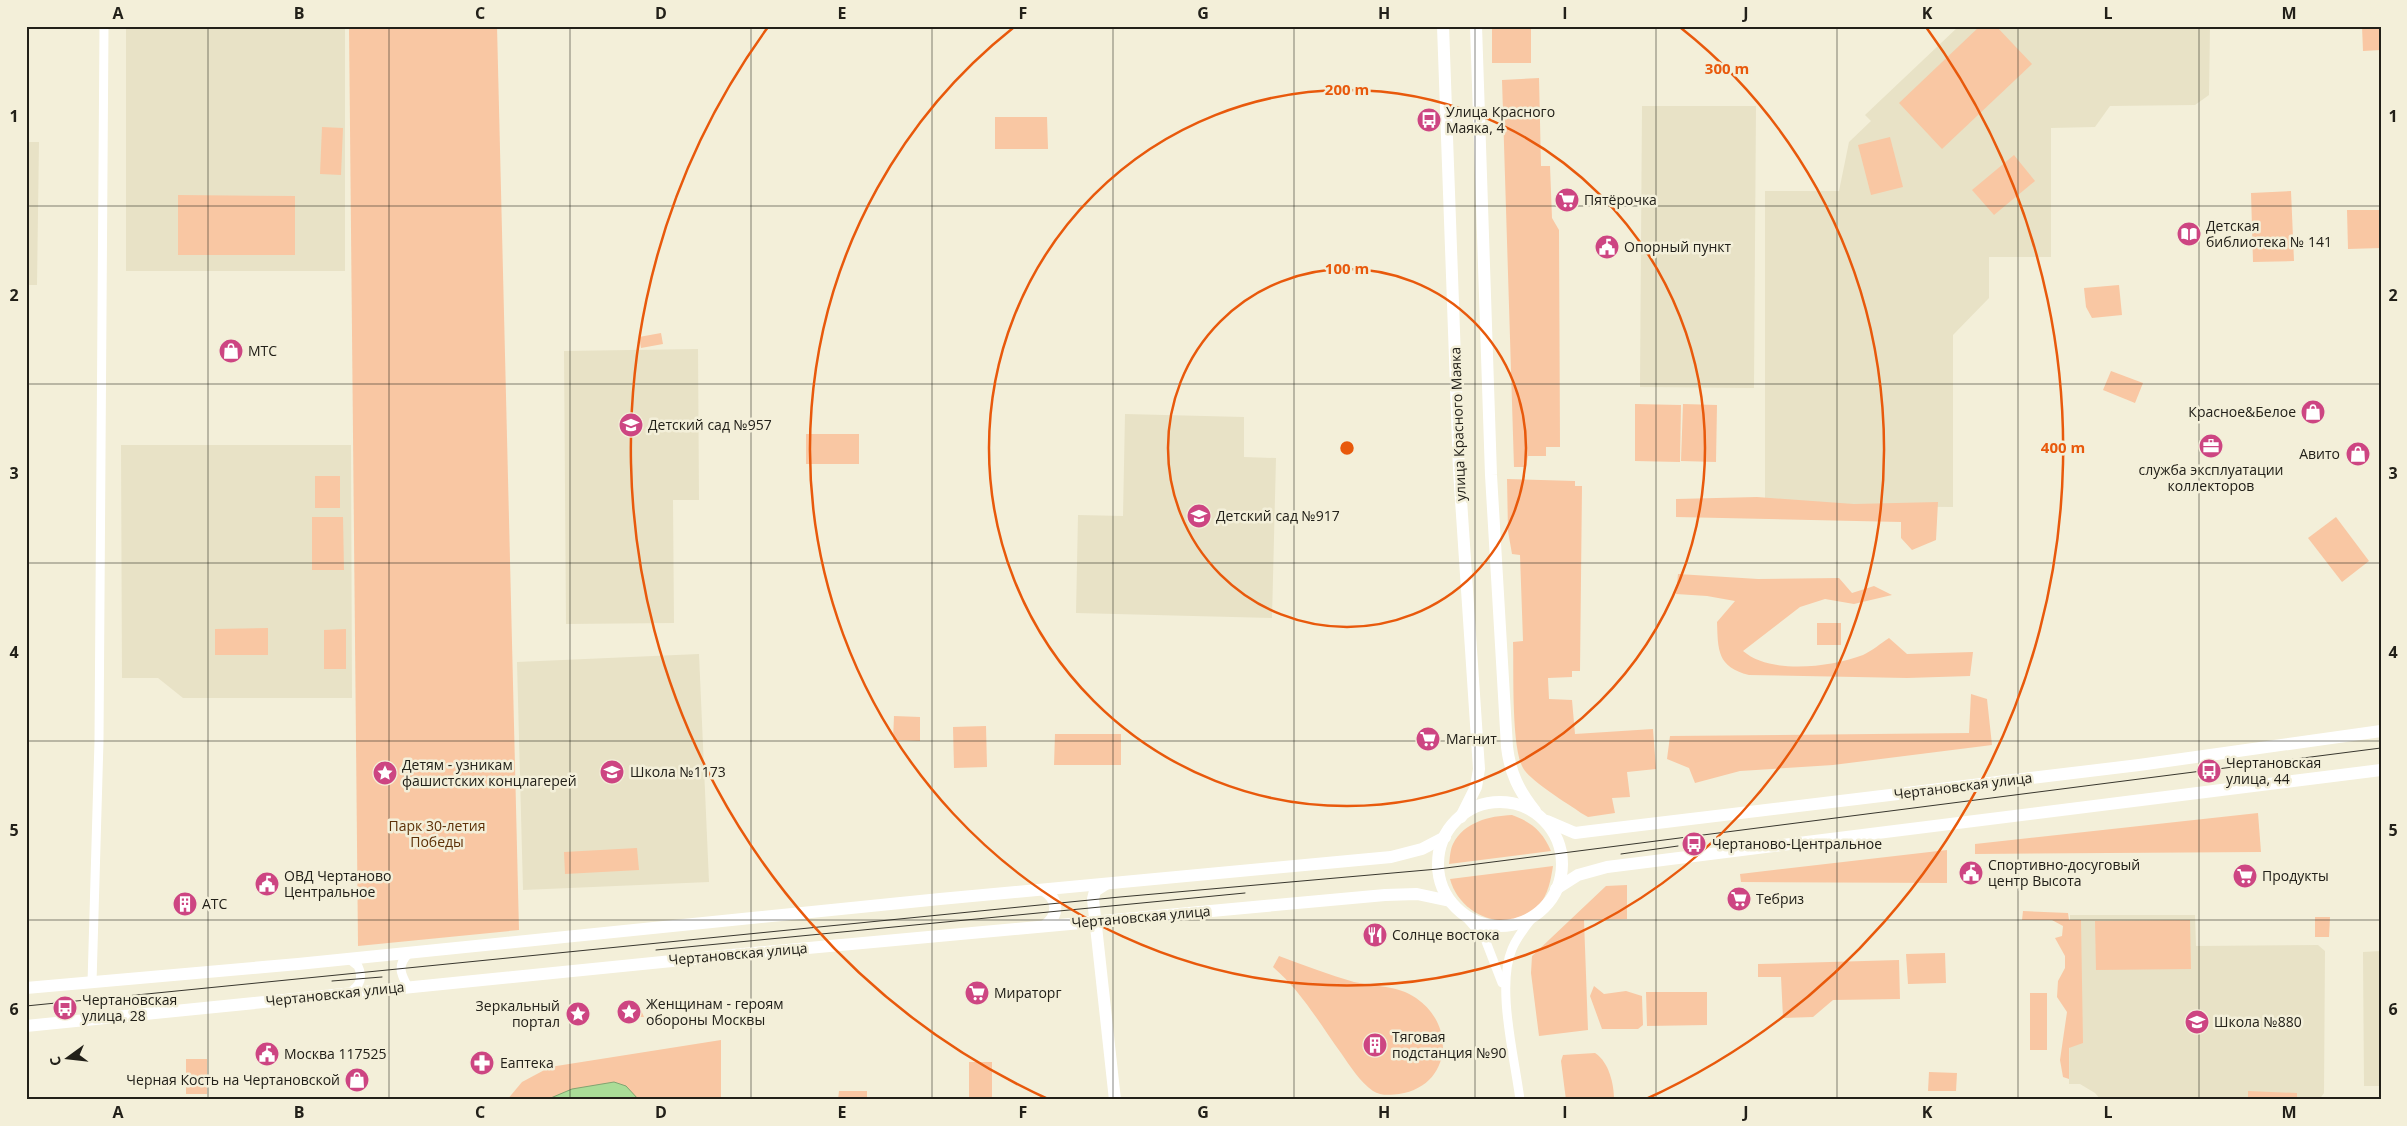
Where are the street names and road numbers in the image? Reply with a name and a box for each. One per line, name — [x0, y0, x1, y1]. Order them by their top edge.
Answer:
street label: улица Красного Маяка — [1445, 347, 1470, 501]
street label: Чертановская улица — [1893, 768, 2033, 803]
street label: Чертановская улица — [1071, 901, 1211, 932]
street label: Чертановская улица — [668, 938, 808, 969]
street label: Чертановская улица — [265, 977, 405, 1010]

